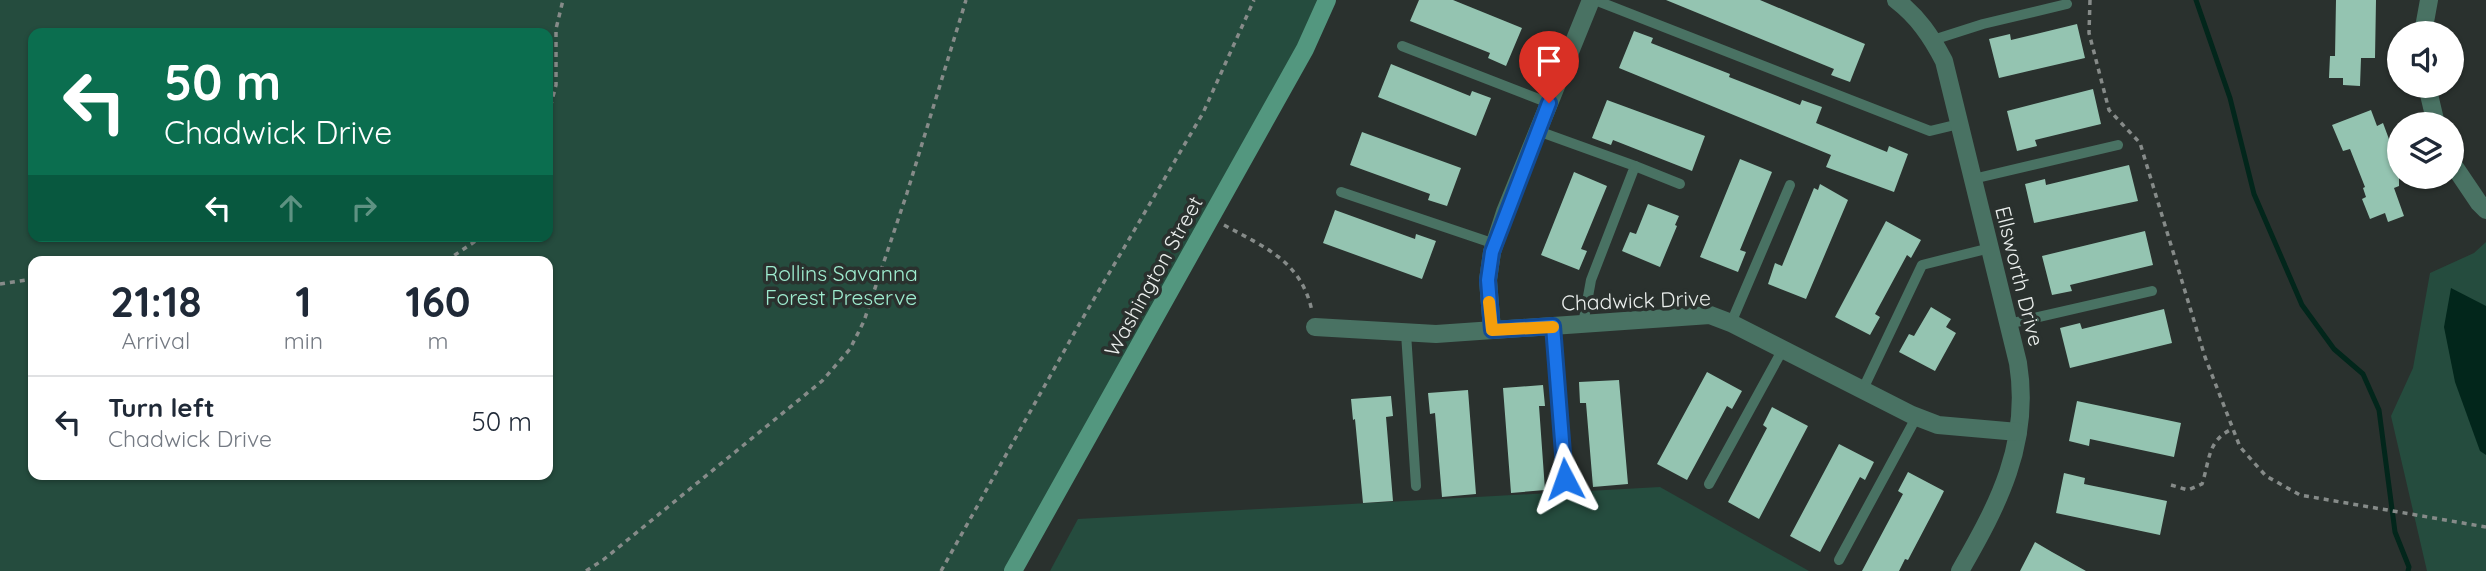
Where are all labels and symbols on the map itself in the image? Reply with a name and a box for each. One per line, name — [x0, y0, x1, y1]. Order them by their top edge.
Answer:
pin — [1519, 31, 1579, 103]
street label: Washington Street — [1098, 191, 1208, 361]
street label: Ellsworth Drive — [1990, 203, 2050, 349]
park label: Rollins Savanna Forest Preserve — [764, 260, 918, 310]
street label: Chadwick Drive — [1561, 284, 1711, 316]
position arrow — [1528, 442, 1602, 516]

